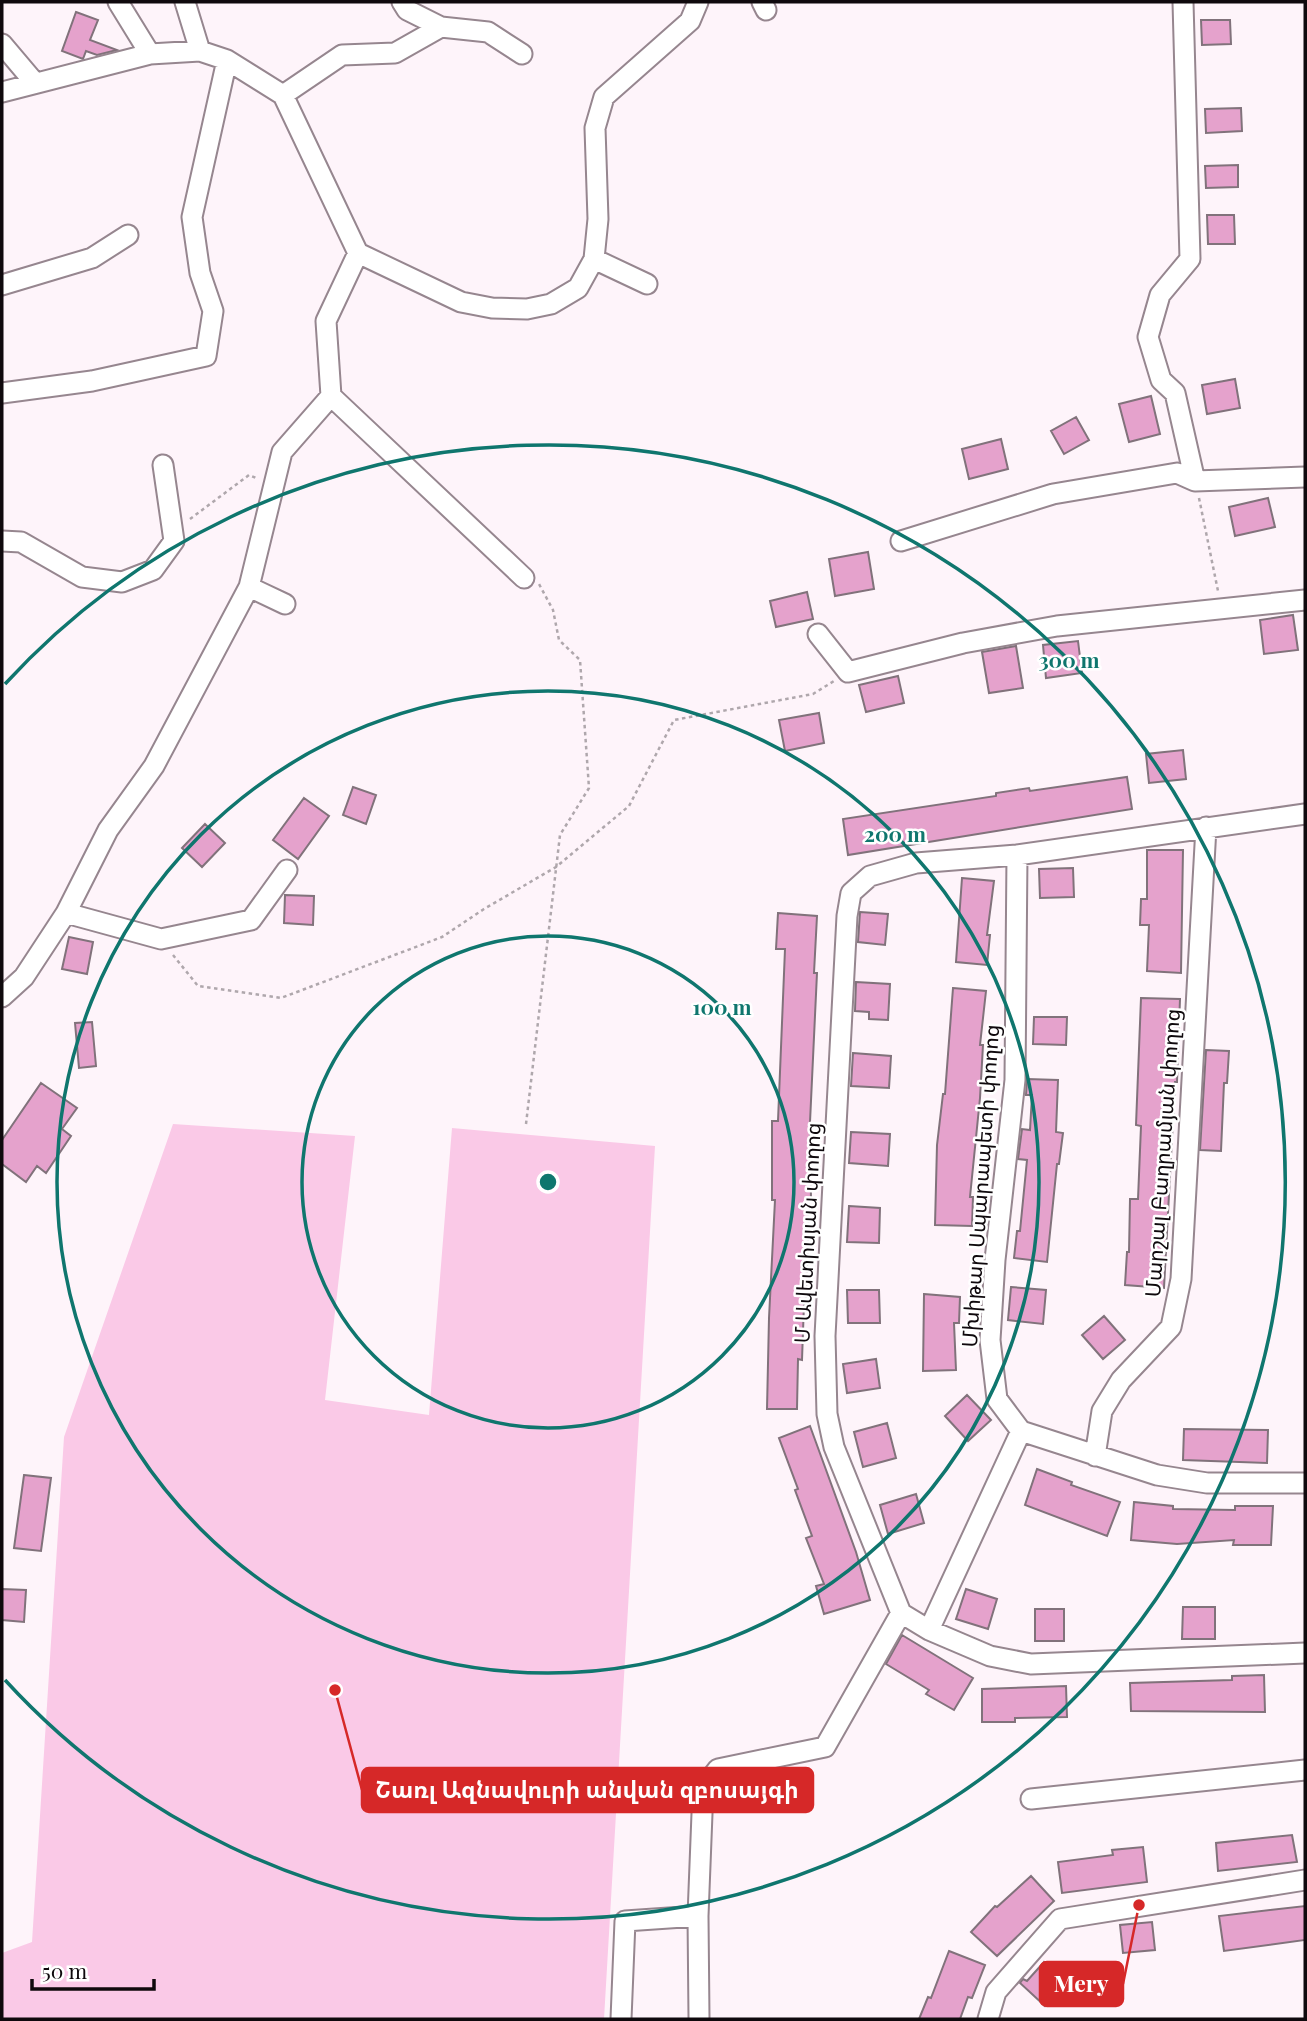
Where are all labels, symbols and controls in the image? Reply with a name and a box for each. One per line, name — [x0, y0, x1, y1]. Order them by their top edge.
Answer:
text: 300 m — [1038, 645, 1100, 673]
text: 200 m — [864, 819, 926, 847]
text: 100 m — [692, 992, 752, 1020]
street label: Մարշալ Բաղրամյան փողոց — [1137, 1008, 1185, 1298]
street label: Մխիթար Սպարապետի փողոց — [954, 1023, 1004, 1348]
street label: Մ Ավետիսյան փողոց — [786, 1122, 826, 1344]
centre of rings — [536, 1170, 560, 1194]
callout: Շառլ Ազնավուրի անվան զբոսայգի — [362, 1768, 813, 1812]
text: Շառլ Ազնավուրի անվան զբոսայգի — [375, 1773, 799, 1804]
scale bar — [32, 1948, 154, 1992]
text: 50 m — [42, 1956, 88, 1984]
callout: Mery — [1040, 1962, 1123, 2006]
text: Mery — [1053, 1967, 1109, 1998]

